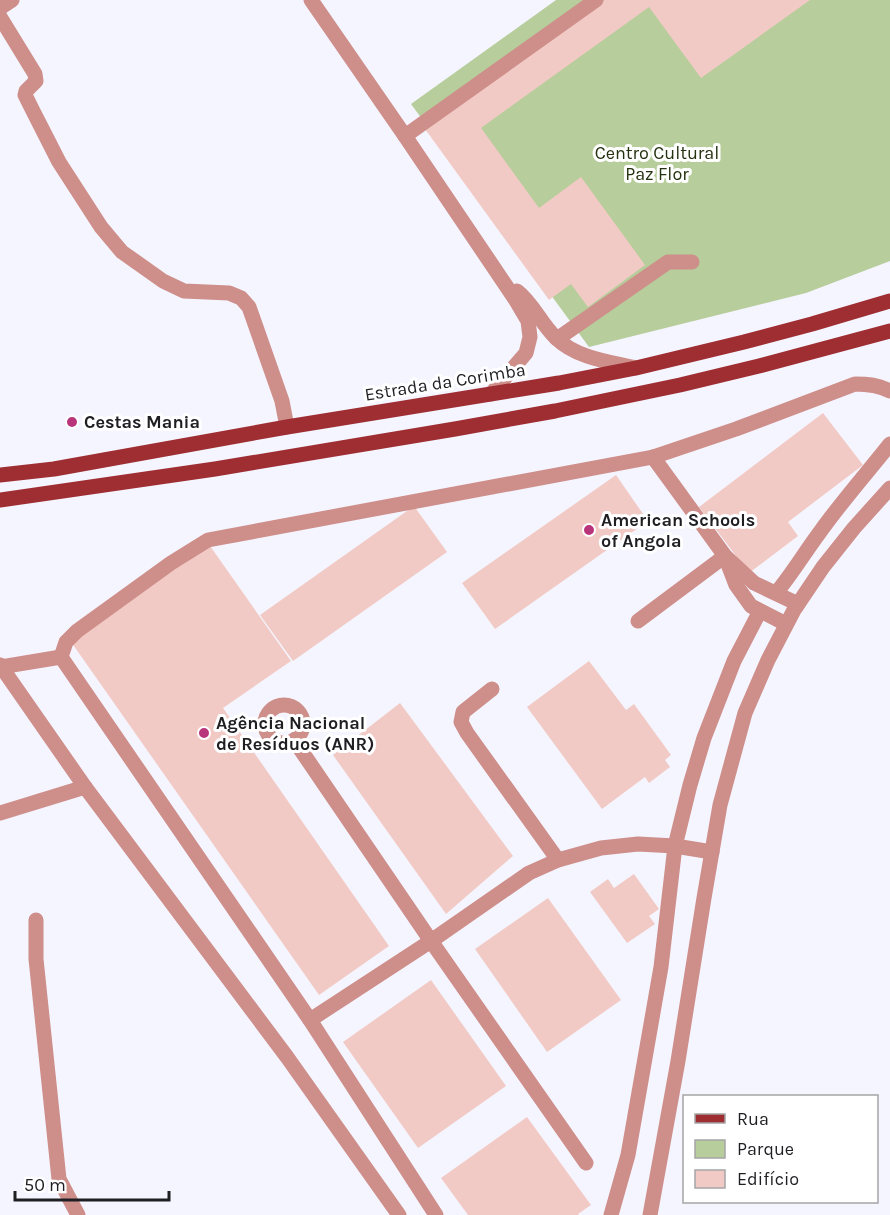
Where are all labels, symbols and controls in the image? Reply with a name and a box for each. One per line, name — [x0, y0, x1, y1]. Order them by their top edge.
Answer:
park label: Centro Cultural Paz Flor — [595, 142, 719, 185]
street label: Estrada da Corimba — [363, 358, 527, 406]
place label: Cestas Mania — [84, 411, 200, 433]
marker: Cestas Mania — [65, 415, 79, 429]
place label: American Schools of Angola — [601, 509, 755, 552]
marker: American Schools of Angola — [582, 523, 596, 537]
place label: Agência Nacional de Resíduos (ANR) — [216, 712, 374, 755]
marker: Agência Nacional de Resíduos (ANR) — [197, 726, 211, 740]
legend — [683, 1095, 878, 1203]
text: Rua — [737, 1108, 769, 1130]
text: Parque — [737, 1138, 794, 1160]
scale bar — [15, 1164, 170, 1202]
text: Edifício — [737, 1168, 799, 1190]
text: 50 m — [24, 1174, 66, 1196]

